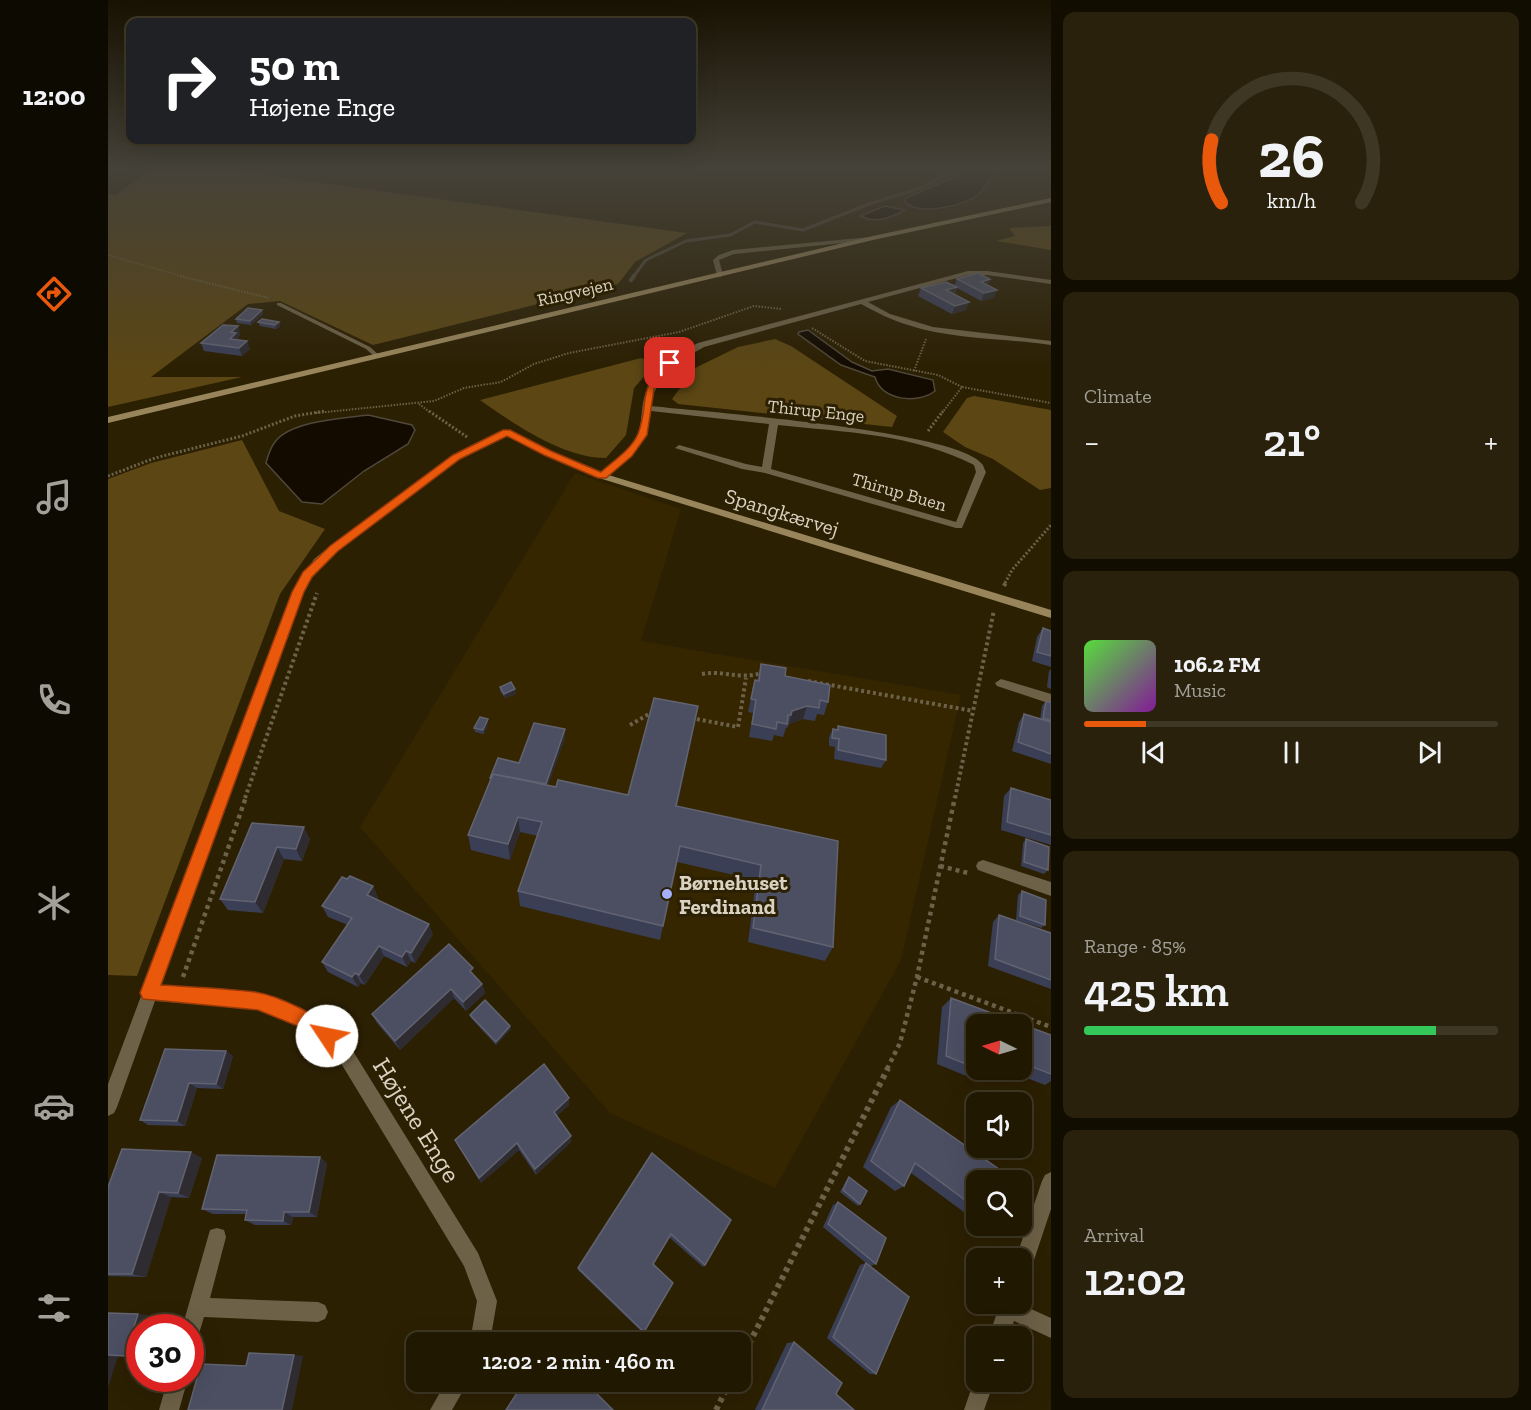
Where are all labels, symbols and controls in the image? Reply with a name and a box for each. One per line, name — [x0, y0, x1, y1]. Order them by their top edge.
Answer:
text: 50 m — [249, 40, 340, 91]
icon: right — [150, 42, 228, 120]
text: 12:00 — [22, 80, 86, 112]
text: Højene Enge — [249, 91, 395, 123]
text: 26 — [1258, 118, 1324, 193]
text: km/h — [1267, 188, 1315, 213]
street label: Ringvejen — [535, 272, 616, 311]
icon: directions — [33, 273, 75, 315]
pin — [644, 337, 695, 388]
icon: arrive — [653, 346, 686, 379]
text: Climate — [1084, 384, 1152, 408]
street label: Thirup Enge — [767, 395, 865, 427]
text: 21° — [1263, 414, 1321, 468]
text: − — [1084, 422, 1099, 461]
text: + — [1484, 422, 1498, 461]
street label: Thirup Buen — [849, 468, 950, 516]
icon: music — [33, 476, 75, 518]
street label: Spangkærvej — [722, 483, 842, 542]
text: 106.2 FM — [1174, 651, 1261, 678]
text: Music — [1174, 678, 1226, 702]
icon: phone — [33, 679, 75, 721]
icon: previous — [1137, 736, 1170, 769]
icon: pause — [1275, 736, 1308, 769]
icon: next — [1413, 736, 1446, 769]
place label: Børnehuset Ferdinand — [679, 870, 788, 919]
icon: climate — [33, 882, 75, 924]
marker: Børnehuset Ferdinand — [660, 887, 674, 901]
text: Range · 85% — [1084, 934, 1186, 958]
text: 425 km — [1084, 964, 1229, 1018]
position arrow — [295, 1004, 359, 1068]
north arrow — [966, 1014, 1032, 1080]
map controls — [966, 1014, 1032, 1392]
street label: Højene Enge — [366, 1052, 468, 1188]
icon: car — [33, 1085, 75, 1127]
button: sound — [966, 1092, 1032, 1158]
button: search — [966, 1170, 1032, 1236]
text: Arrival — [1084, 1223, 1144, 1247]
button: + — [966, 1248, 1032, 1314]
text: 12:02 — [1084, 1253, 1186, 1307]
icon: filters — [33, 1287, 75, 1329]
speed limit sign: 30 — [126, 1314, 204, 1392]
button: − — [966, 1326, 1032, 1392]
text: 12:02 · 2 min · 460 m — [482, 1348, 675, 1375]

